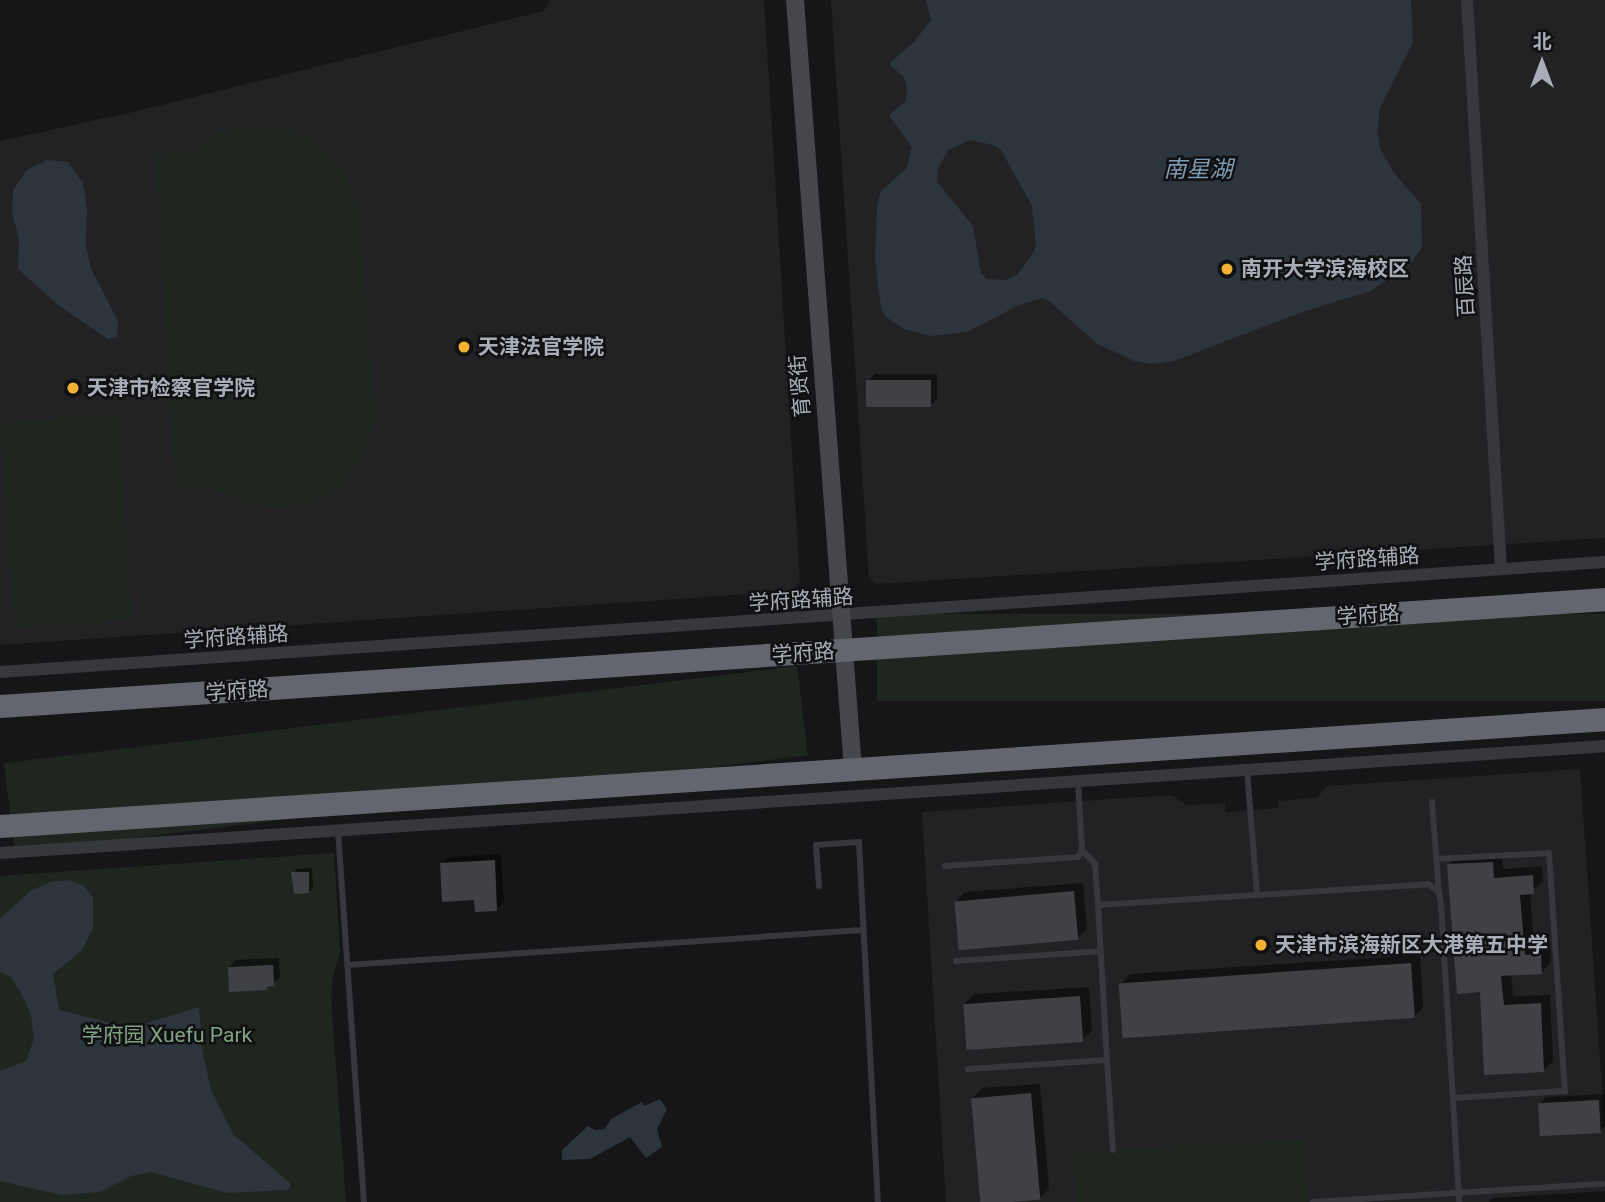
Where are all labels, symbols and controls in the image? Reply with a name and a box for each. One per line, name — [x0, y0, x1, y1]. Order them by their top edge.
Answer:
north arrow — [1507, 28, 1577, 98]
text: 北 — [1532, 30, 1552, 53]
water label: 南星湖 — [1164, 156, 1232, 184]
street label: 百辰路 — [1451, 254, 1479, 318]
place label: 南开大学滨海校区 — [1241, 256, 1409, 282]
marker: 南开大学滨海校区 — [1219, 261, 1235, 277]
place label: 天津法官学院 — [478, 334, 604, 360]
marker: 天津法官学院 — [456, 339, 472, 355]
street label: 育贤街 — [785, 354, 815, 418]
place label: 天津市检察官学院 — [87, 375, 255, 401]
marker: 天津市检察官学院 — [65, 380, 81, 396]
street label: 学府路辅路 — [1314, 543, 1420, 575]
street label: 学府路辅路 — [748, 584, 854, 616]
street label: 学府路 — [1336, 600, 1400, 630]
street label: 学府路辅路 — [183, 621, 289, 653]
street label: 学府路 — [771, 638, 835, 668]
street label: 学府路 — [205, 676, 269, 706]
place label: 天津市滨海新区大港第五中学 — [1275, 932, 1548, 958]
marker: 天津市滨海新区大港第五中学 — [1253, 937, 1269, 953]
park label: 学府园 Xuefu Park — [82, 1022, 252, 1048]

